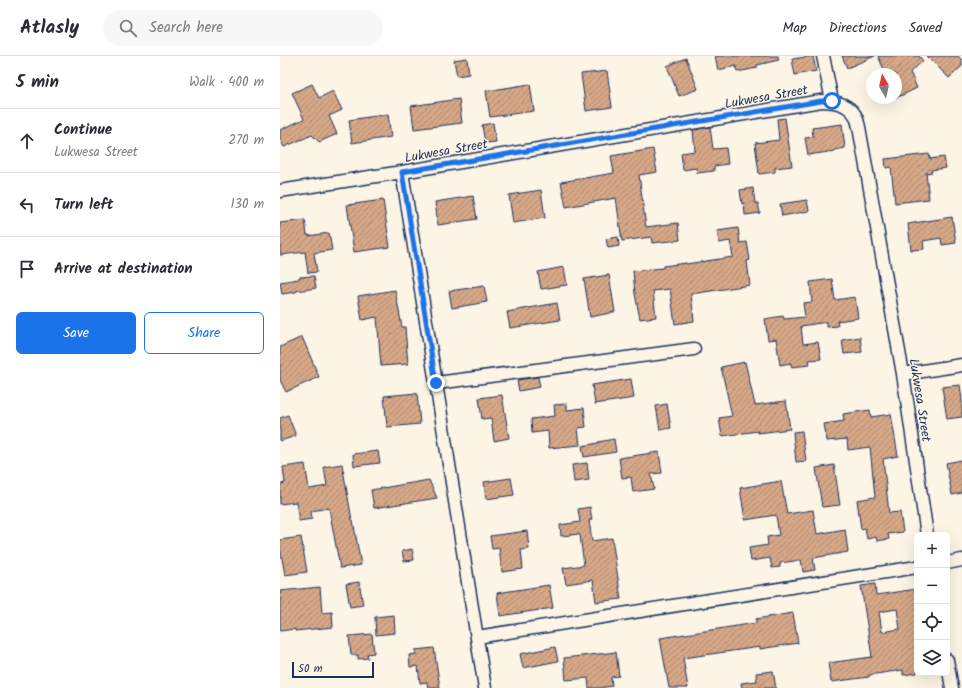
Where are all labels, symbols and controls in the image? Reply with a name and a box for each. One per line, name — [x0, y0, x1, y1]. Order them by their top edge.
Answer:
search box — [103, 10, 383, 46]
text: Atlasly — [20, 13, 79, 43]
text: Search here — [149, 16, 223, 40]
icon: search — [117, 17, 139, 39]
text: Map — [782, 17, 807, 39]
text: Directions — [829, 17, 887, 39]
text: Saved — [909, 17, 942, 39]
north arrow — [866, 68, 902, 104]
text: 5 min — [16, 69, 59, 96]
text: Walk · 400 m — [189, 72, 264, 93]
street label: Lukwesa Street — [723, 80, 810, 115]
route start — [823, 92, 841, 110]
text: Continue — [54, 118, 112, 142]
icon: ahead — [16, 130, 38, 152]
text: 270 m — [228, 130, 264, 151]
street label: Lukwesa Street — [403, 134, 490, 169]
text: Lukwesa Street — [54, 142, 138, 163]
text: Turn left — [54, 193, 114, 217]
icon: left — [16, 194, 38, 216]
text: 130 m — [230, 194, 264, 215]
text: Arrive at destination — [54, 257, 193, 281]
icon: arrive — [16, 258, 38, 280]
button: Save — [16, 312, 136, 354]
button: Share — [144, 312, 264, 354]
street label: Lukwesa Street — [903, 357, 937, 444]
route end — [427, 374, 445, 392]
map controls — [914, 532, 950, 676]
button: + — [914, 532, 950, 568]
button: − — [914, 568, 950, 604]
button: locate — [914, 604, 950, 640]
button: layers — [914, 640, 950, 676]
scale bar — [292, 660, 374, 679]
text: 50 m — [298, 660, 323, 678]

